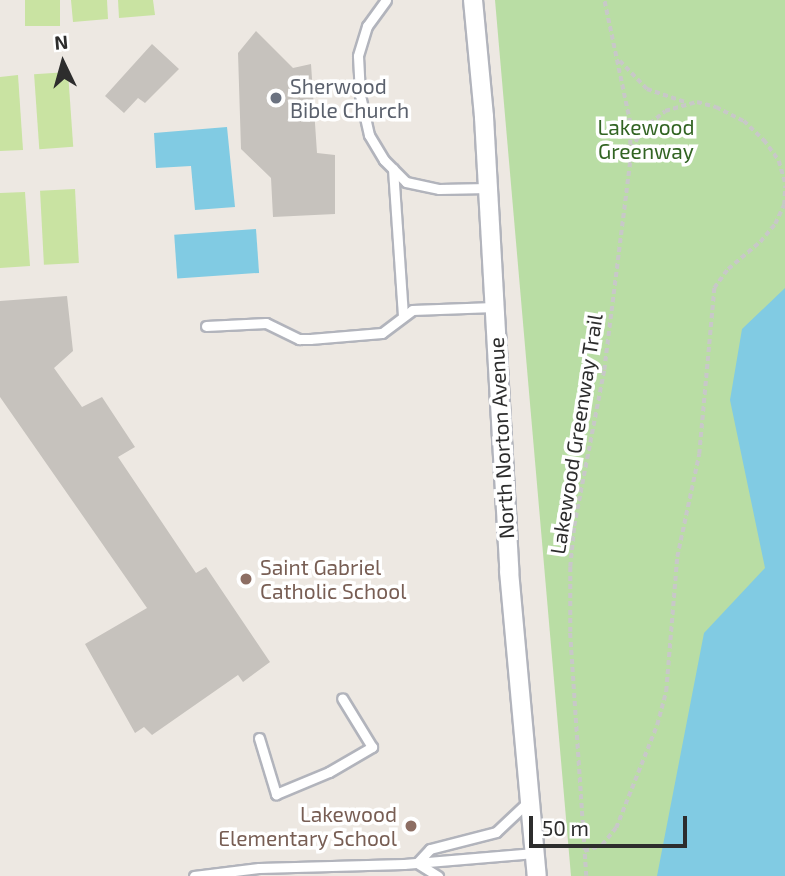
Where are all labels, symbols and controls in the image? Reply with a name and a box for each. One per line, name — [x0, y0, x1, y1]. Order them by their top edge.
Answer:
north arrow — [28, 28, 98, 98]
text: N — [53, 30, 69, 54]
place label: Sherwood Bible Church — [290, 73, 409, 123]
marker: Sherwood Bible Church — [268, 90, 284, 106]
park label: Lakewood Greenway — [597, 114, 695, 164]
street label: Lakewood Greenway Trail — [544, 311, 608, 557]
street label: North Norton Avenue — [483, 336, 519, 540]
place label: Saint Gabriel Catholic School — [260, 554, 406, 604]
marker: Saint Gabriel Catholic School — [238, 571, 254, 587]
place label: Lakewood Elementary School — [218, 801, 397, 851]
scale bar — [533, 802, 690, 846]
text: 50 m — [542, 815, 589, 840]
marker: Lakewood Elementary School — [403, 818, 419, 834]

